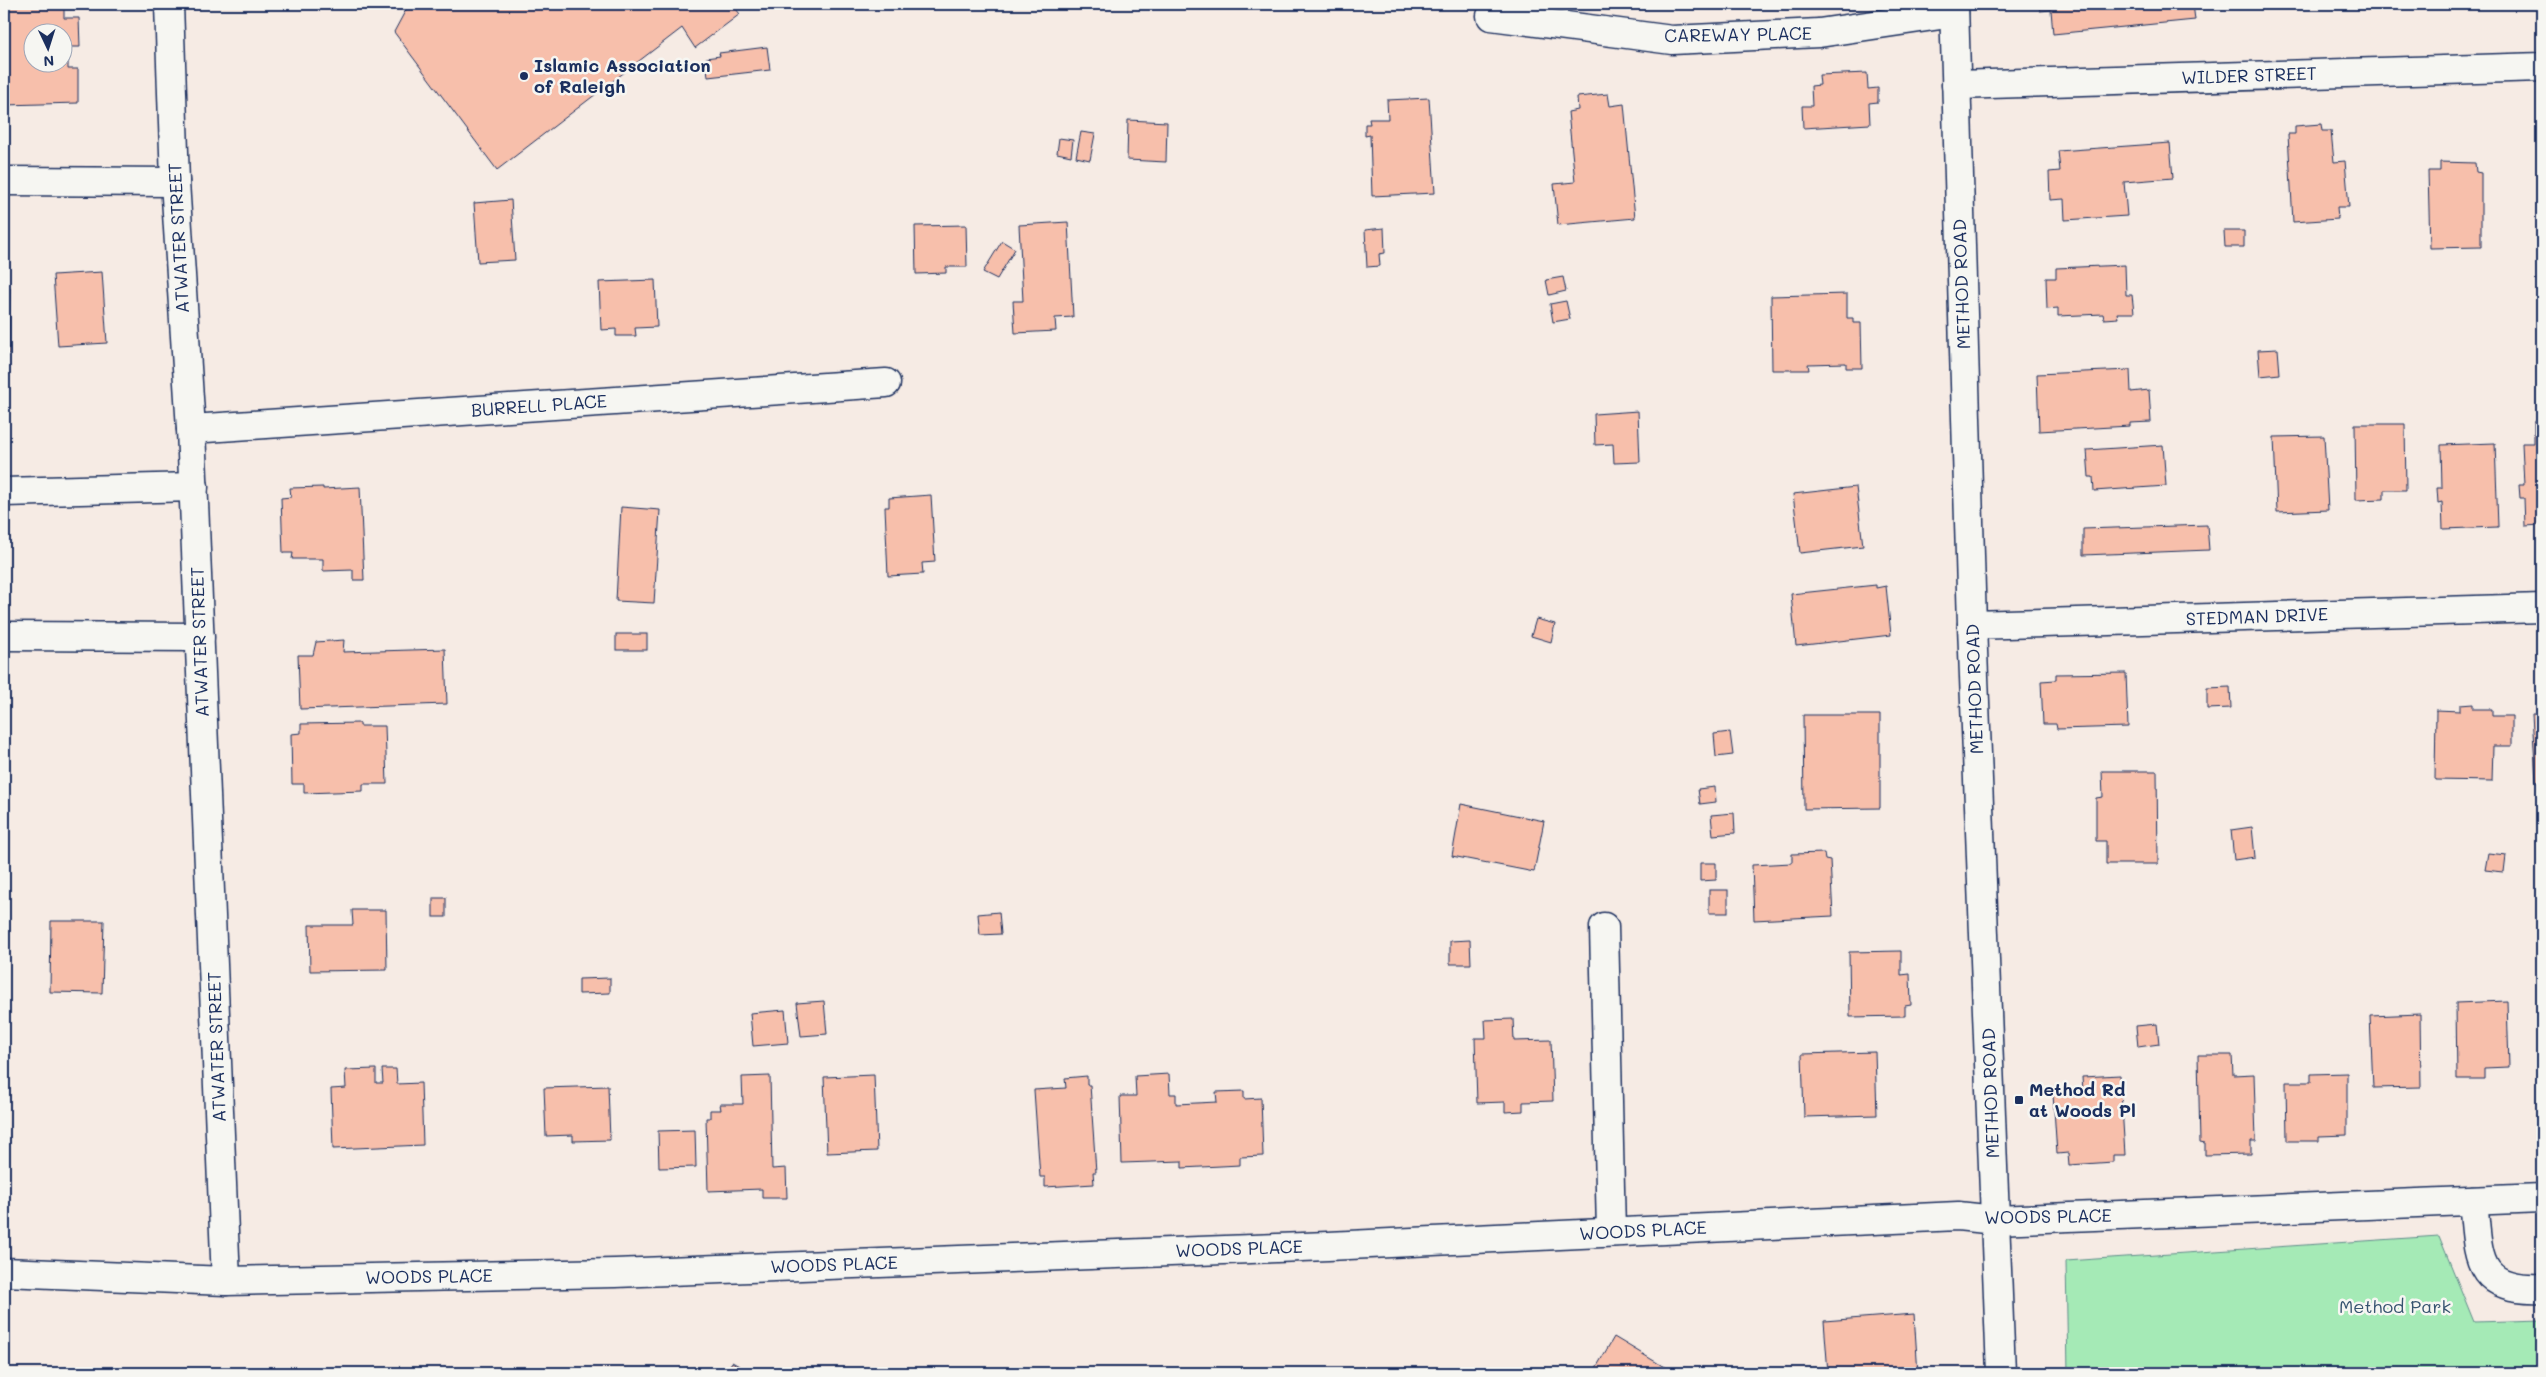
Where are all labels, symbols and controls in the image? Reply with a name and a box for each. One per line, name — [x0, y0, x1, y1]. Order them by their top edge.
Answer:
street label: CAREWAY PLACE — [1664, 21, 1812, 47]
north arrow — [22, 22, 72, 72]
text: N — [43, 52, 55, 71]
place label: Islamic Association of Raleigh — [534, 53, 711, 98]
street label: WILDER STREET — [2181, 61, 2317, 89]
marker: Islamic Association of Raleigh — [518, 70, 530, 82]
street label: ATWATER STREET — [162, 162, 194, 314]
street label: METHOD ROAD — [1947, 218, 1975, 350]
street label: BURRELL PLACE — [470, 388, 608, 422]
street label: ATWATER STREET — [184, 566, 214, 718]
street label: STEDMAN DRIVE — [2185, 602, 2329, 630]
street label: METHOD ROAD — [1960, 623, 1988, 755]
street label: ATWATER STREET — [201, 971, 231, 1123]
street label: METHOD ROAD — [1976, 1027, 2004, 1159]
place label: Method Rd at Woods Pl — [2029, 1077, 2136, 1122]
marker: Method Rd at Woods Pl — [2013, 1094, 2025, 1106]
street label: WOODS PLACE — [1984, 1203, 2112, 1229]
street label: WOODS PLACE — [1579, 1215, 1707, 1245]
street label: WOODS PLACE — [1175, 1234, 1303, 1262]
street label: WOODS PLACE — [770, 1250, 898, 1278]
street label: WOODS PLACE — [365, 1263, 493, 1289]
park label: Method Park — [2339, 1294, 2451, 1318]

